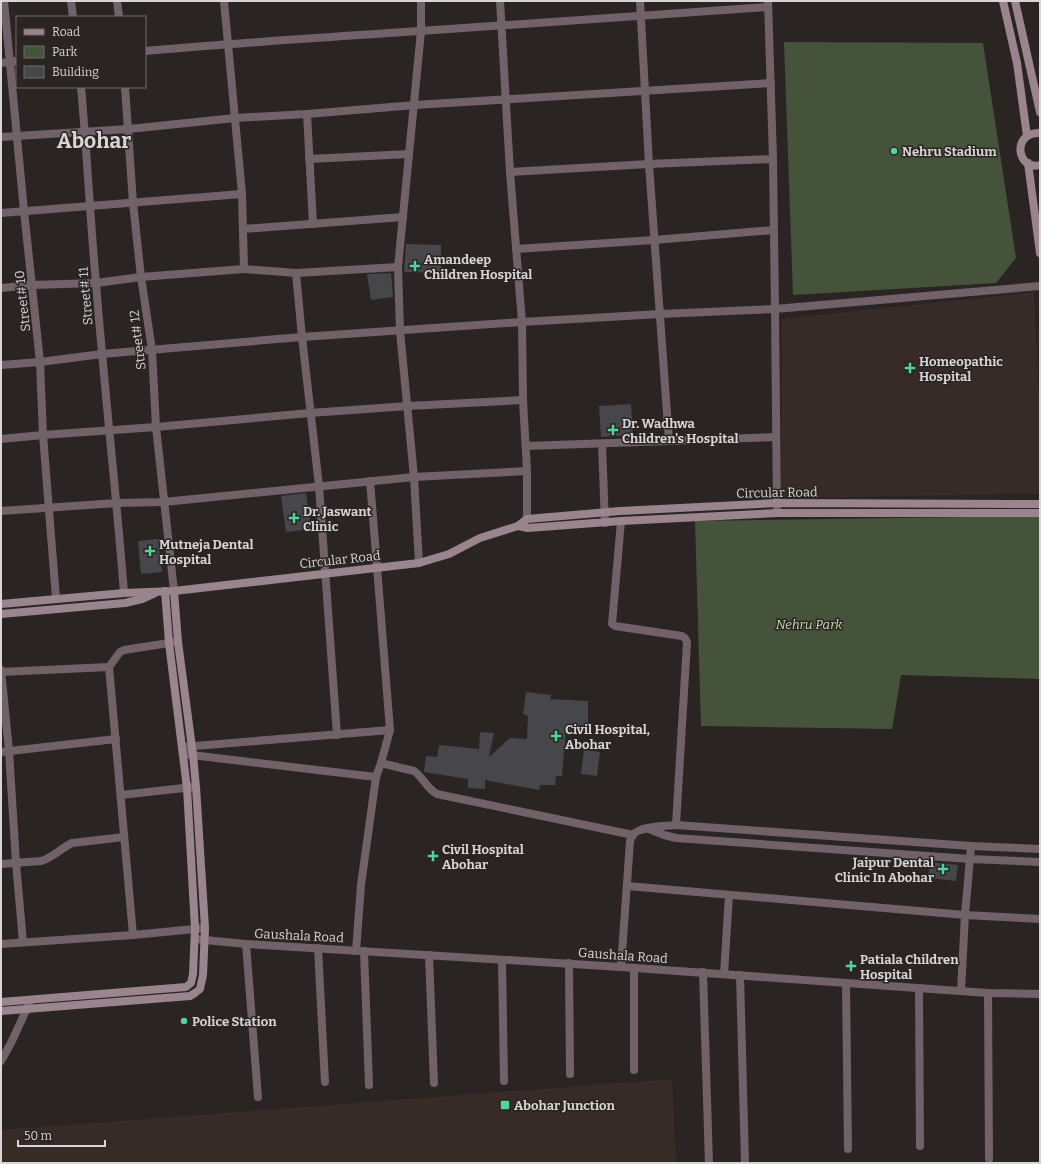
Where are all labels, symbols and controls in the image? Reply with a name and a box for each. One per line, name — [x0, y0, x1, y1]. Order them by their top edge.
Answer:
legend — [16, 16, 146, 88]
text: Road — [52, 25, 80, 39]
text: Park — [52, 45, 78, 59]
text: Building — [52, 65, 99, 79]
district label: Abohar — [57, 128, 131, 154]
place label: Nehru Stadium — [902, 144, 997, 159]
marker: Nehru Stadium — [889, 146, 899, 156]
place label: Amandeep Children Hospital — [424, 252, 532, 282]
marker: Amandeep Children Hospital — [409, 260, 421, 272]
street label: Street# 11 — [75, 265, 96, 326]
street label: Street# 10 — [12, 270, 33, 332]
street label: Street# 12 — [126, 309, 149, 371]
place label: Homeopathic Hospital — [919, 354, 1003, 384]
marker: Homeopathic Hospital — [904, 362, 916, 374]
place label: Dr. Wadhwa Children's Hospital — [622, 416, 739, 446]
marker: Dr. Wadhwa Children's Hospital — [607, 424, 619, 436]
street label: Circular Road — [736, 484, 818, 501]
place label: Dr. Jaswant Clinic — [303, 504, 372, 534]
marker: Dr. Jaswant Clinic — [288, 512, 300, 524]
place label: Mutneja Dental Hospital — [159, 537, 254, 567]
marker: Mutneja Dental Hospital — [144, 545, 156, 557]
street label: Circular Road — [299, 548, 382, 571]
park label: Nehru Park — [776, 617, 843, 632]
place label: Civil Hospital, Abohar — [565, 722, 650, 752]
marker: Civil Hospital, Abohar — [550, 730, 562, 742]
place label: Civil Hospital Abohar — [442, 842, 524, 872]
marker: Civil Hospital Abohar — [427, 850, 439, 862]
place label: Jaipur Dental Clinic In Abohar — [835, 855, 934, 885]
marker: Jaipur Dental Clinic In Abohar — [937, 863, 949, 875]
street label: Gaushala Road — [254, 926, 345, 945]
street label: Gaushala Road — [578, 945, 669, 966]
place label: Patiala Children Hospital — [860, 952, 959, 982]
marker: Patiala Children Hospital — [845, 960, 857, 972]
place label: Police Station — [192, 1014, 277, 1029]
marker: Police Station — [179, 1016, 189, 1026]
place label: Abohar Junction — [514, 1098, 616, 1113]
marker: Abohar Junction — [499, 1099, 511, 1111]
scale bar — [18, 1122, 105, 1148]
text: 50 m — [24, 1129, 53, 1143]

